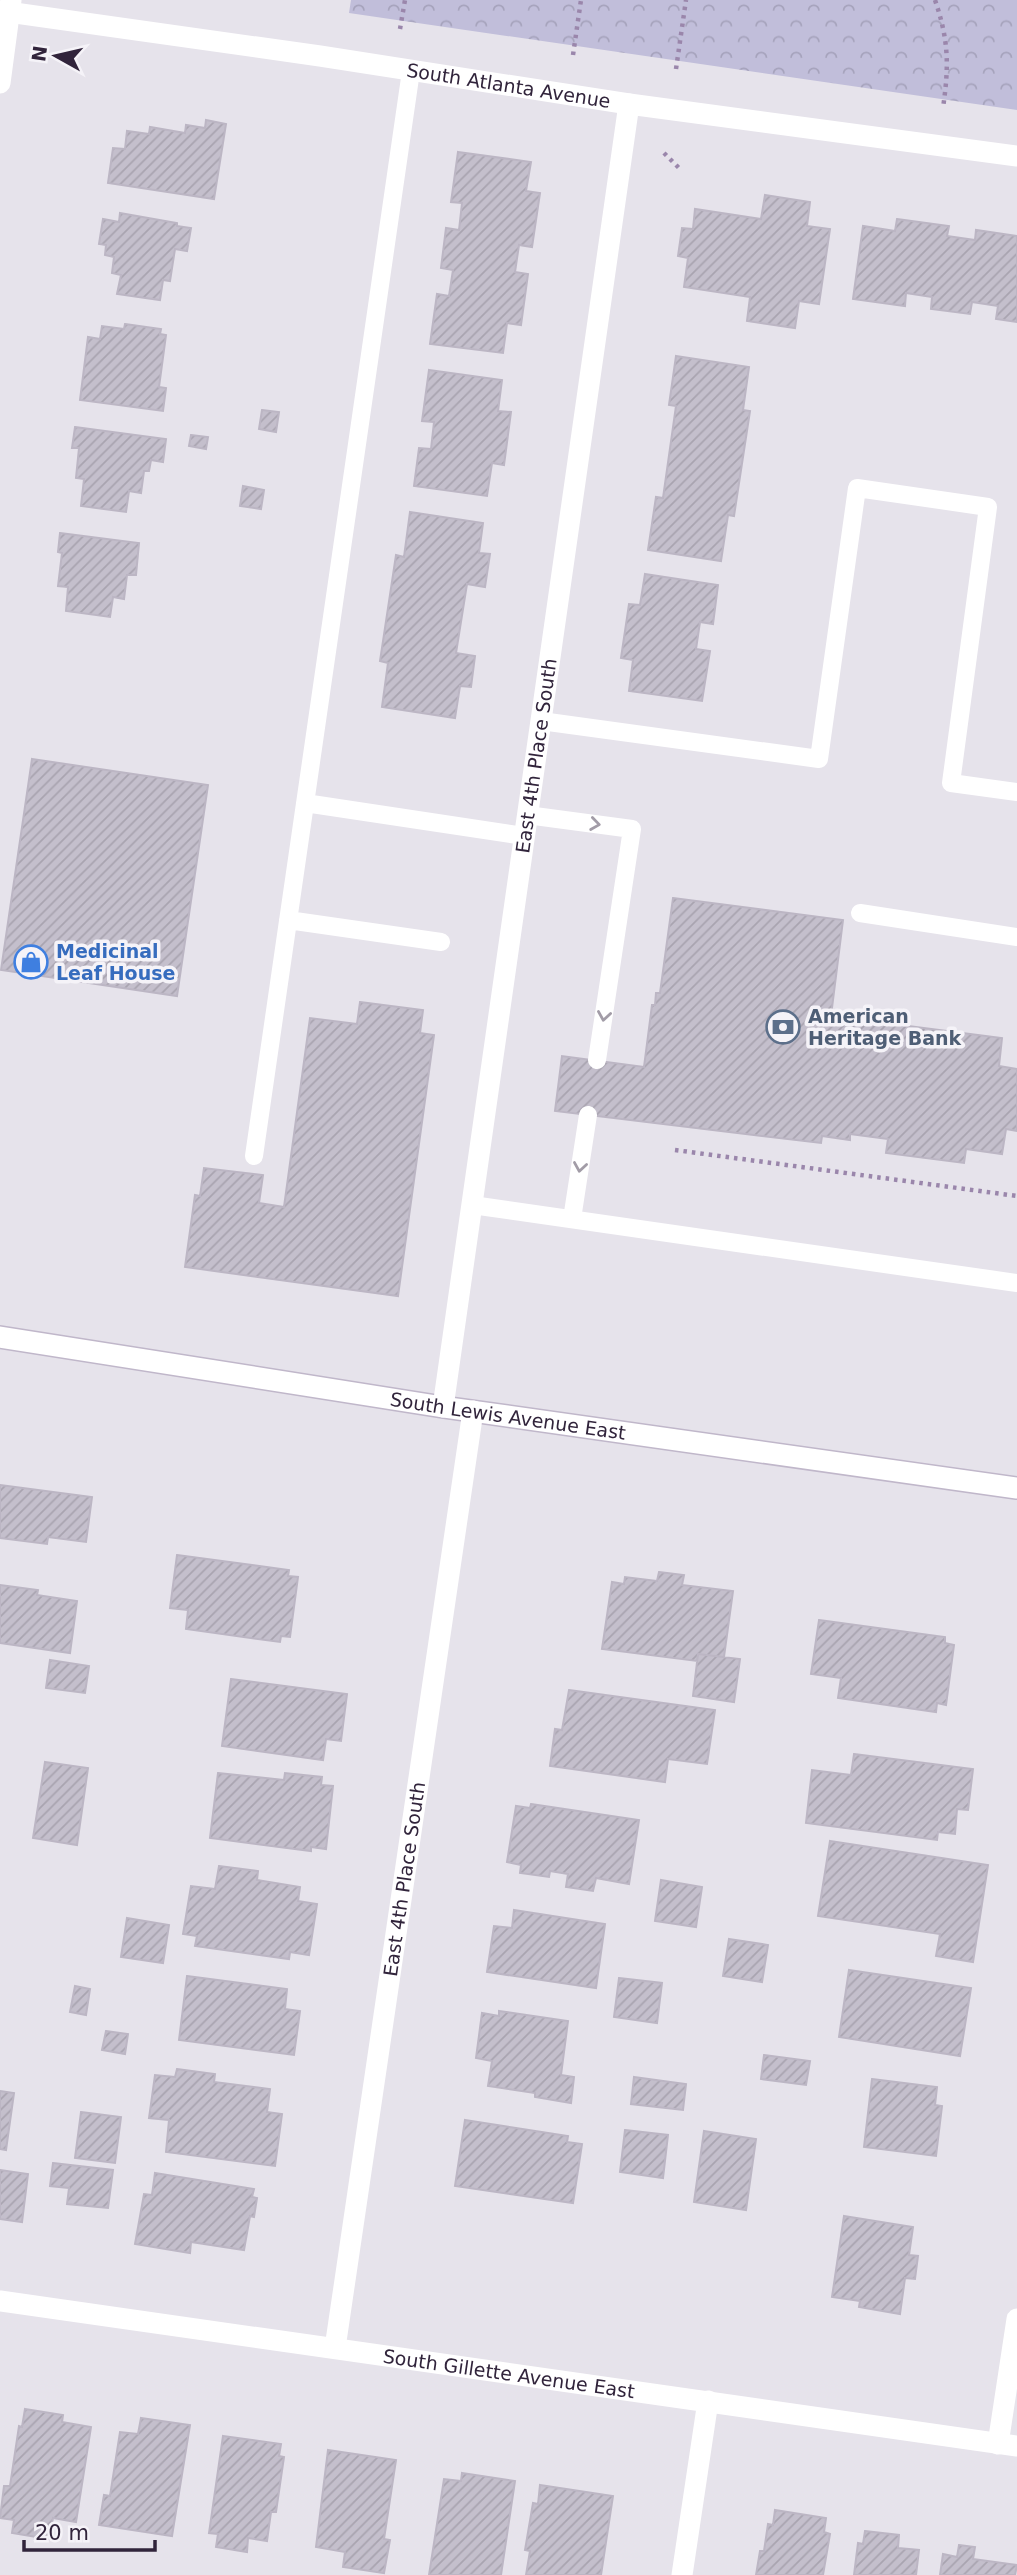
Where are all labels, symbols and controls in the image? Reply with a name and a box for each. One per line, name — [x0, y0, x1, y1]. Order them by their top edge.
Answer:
north arrow — [21, 21, 91, 91]
text: N — [27, 44, 51, 63]
street label: South Atlanta Avenue — [405, 59, 612, 112]
street label: East 4th Place South — [511, 657, 561, 854]
one-way arrow — [589, 816, 601, 831]
place label: Medicinal Leaf House — [56, 940, 175, 984]
shop icon: Medicinal Leaf House — [12, 943, 50, 981]
place label: American Heritage Bank — [808, 1005, 962, 1049]
bank icon: American Heritage Bank — [764, 1008, 802, 1046]
one-way arrow — [597, 1011, 612, 1022]
one-way arrow — [573, 1161, 588, 1173]
street label: South Lewis Avenue East — [389, 1388, 627, 1444]
street label: East 4th Place South — [379, 1780, 429, 1978]
street label: South Gillette Avenue East — [382, 2345, 636, 2402]
scale bar — [24, 2508, 156, 2552]
text: 20 m — [35, 2521, 89, 2545]

